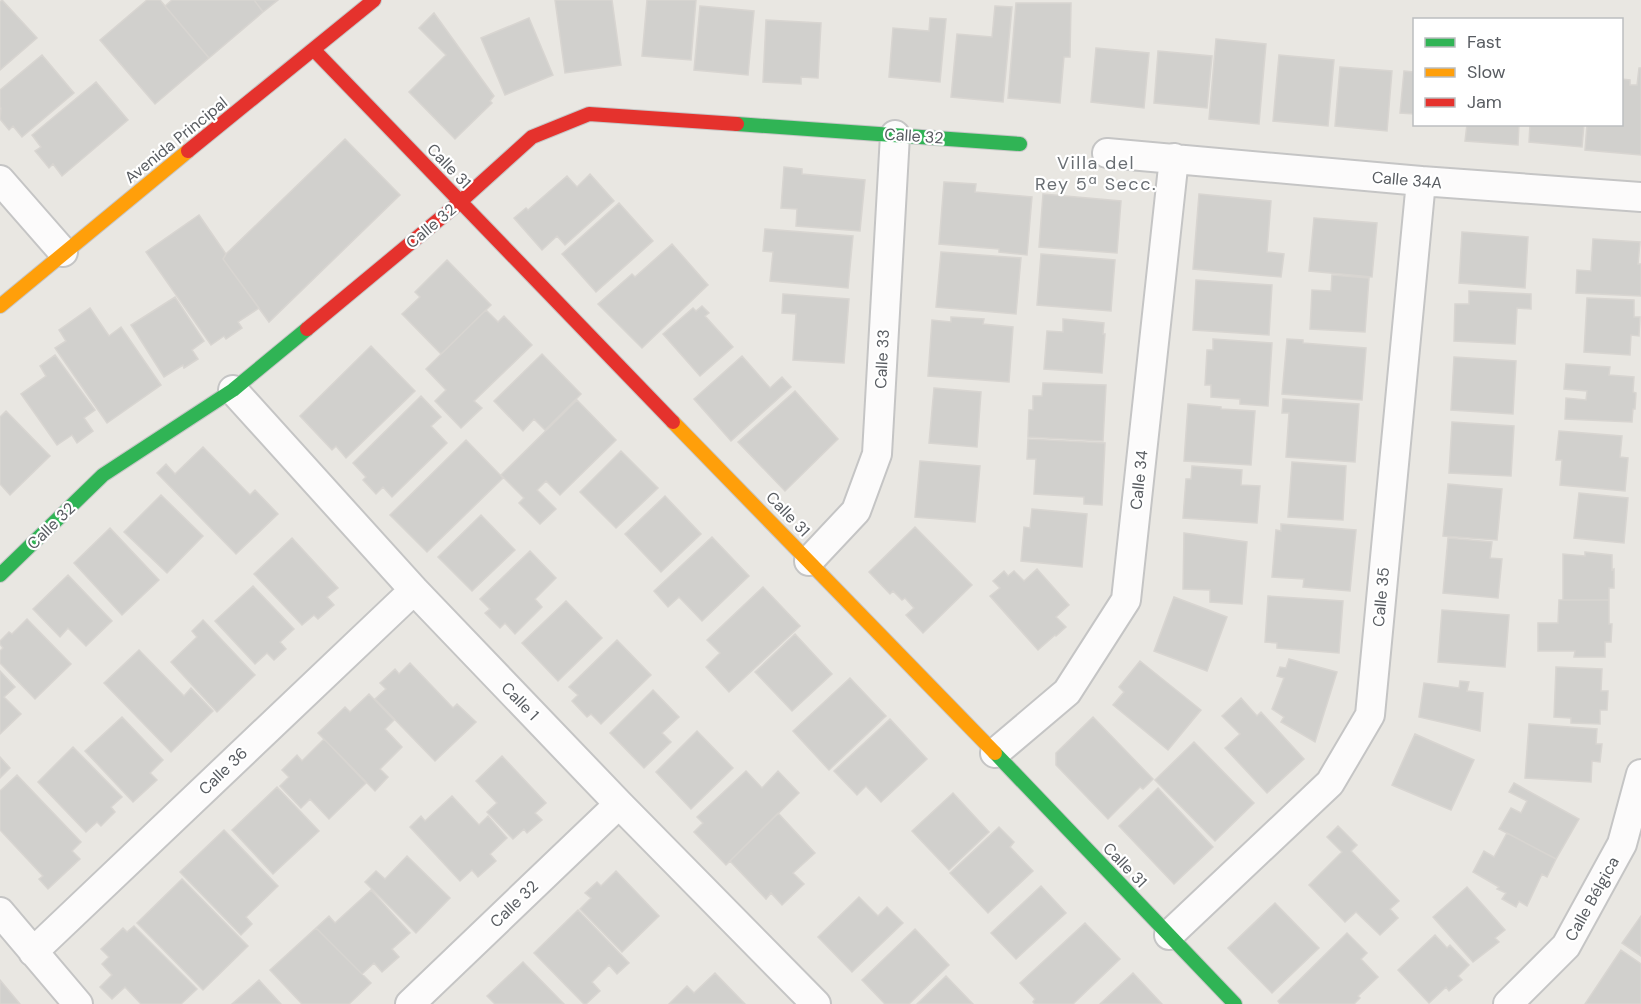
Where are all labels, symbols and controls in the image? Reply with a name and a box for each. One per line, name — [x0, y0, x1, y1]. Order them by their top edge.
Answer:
legend — [1413, 18, 1623, 126]
text: Fast — [1467, 30, 1502, 54]
text: Slow — [1467, 60, 1506, 84]
text: Jam — [1467, 90, 1502, 114]
street label: Avenida Principal — [120, 92, 232, 188]
street label: Calle 32 — [884, 123, 944, 149]
street label: Calle 31 — [422, 139, 476, 193]
district label: Villa del Rey 5ª Secc. — [1035, 151, 1157, 196]
street label: Calle 34A — [1371, 166, 1443, 194]
street label: Calle 32 — [402, 199, 460, 253]
street label: Calle 33 — [870, 329, 894, 389]
street label: Calle 34 — [1125, 449, 1153, 511]
street label: Calle 31 — [761, 487, 815, 541]
street label: Calle 32 — [22, 498, 80, 554]
street label: Calle 35 — [1368, 566, 1394, 628]
street label: Calle 1 — [497, 677, 543, 725]
street label: Calle 36 — [194, 743, 252, 799]
street label: Calle 31 — [1098, 838, 1152, 892]
street label: Calle Bélgica — [1560, 853, 1624, 945]
street label: Calle 32 — [485, 876, 543, 932]

